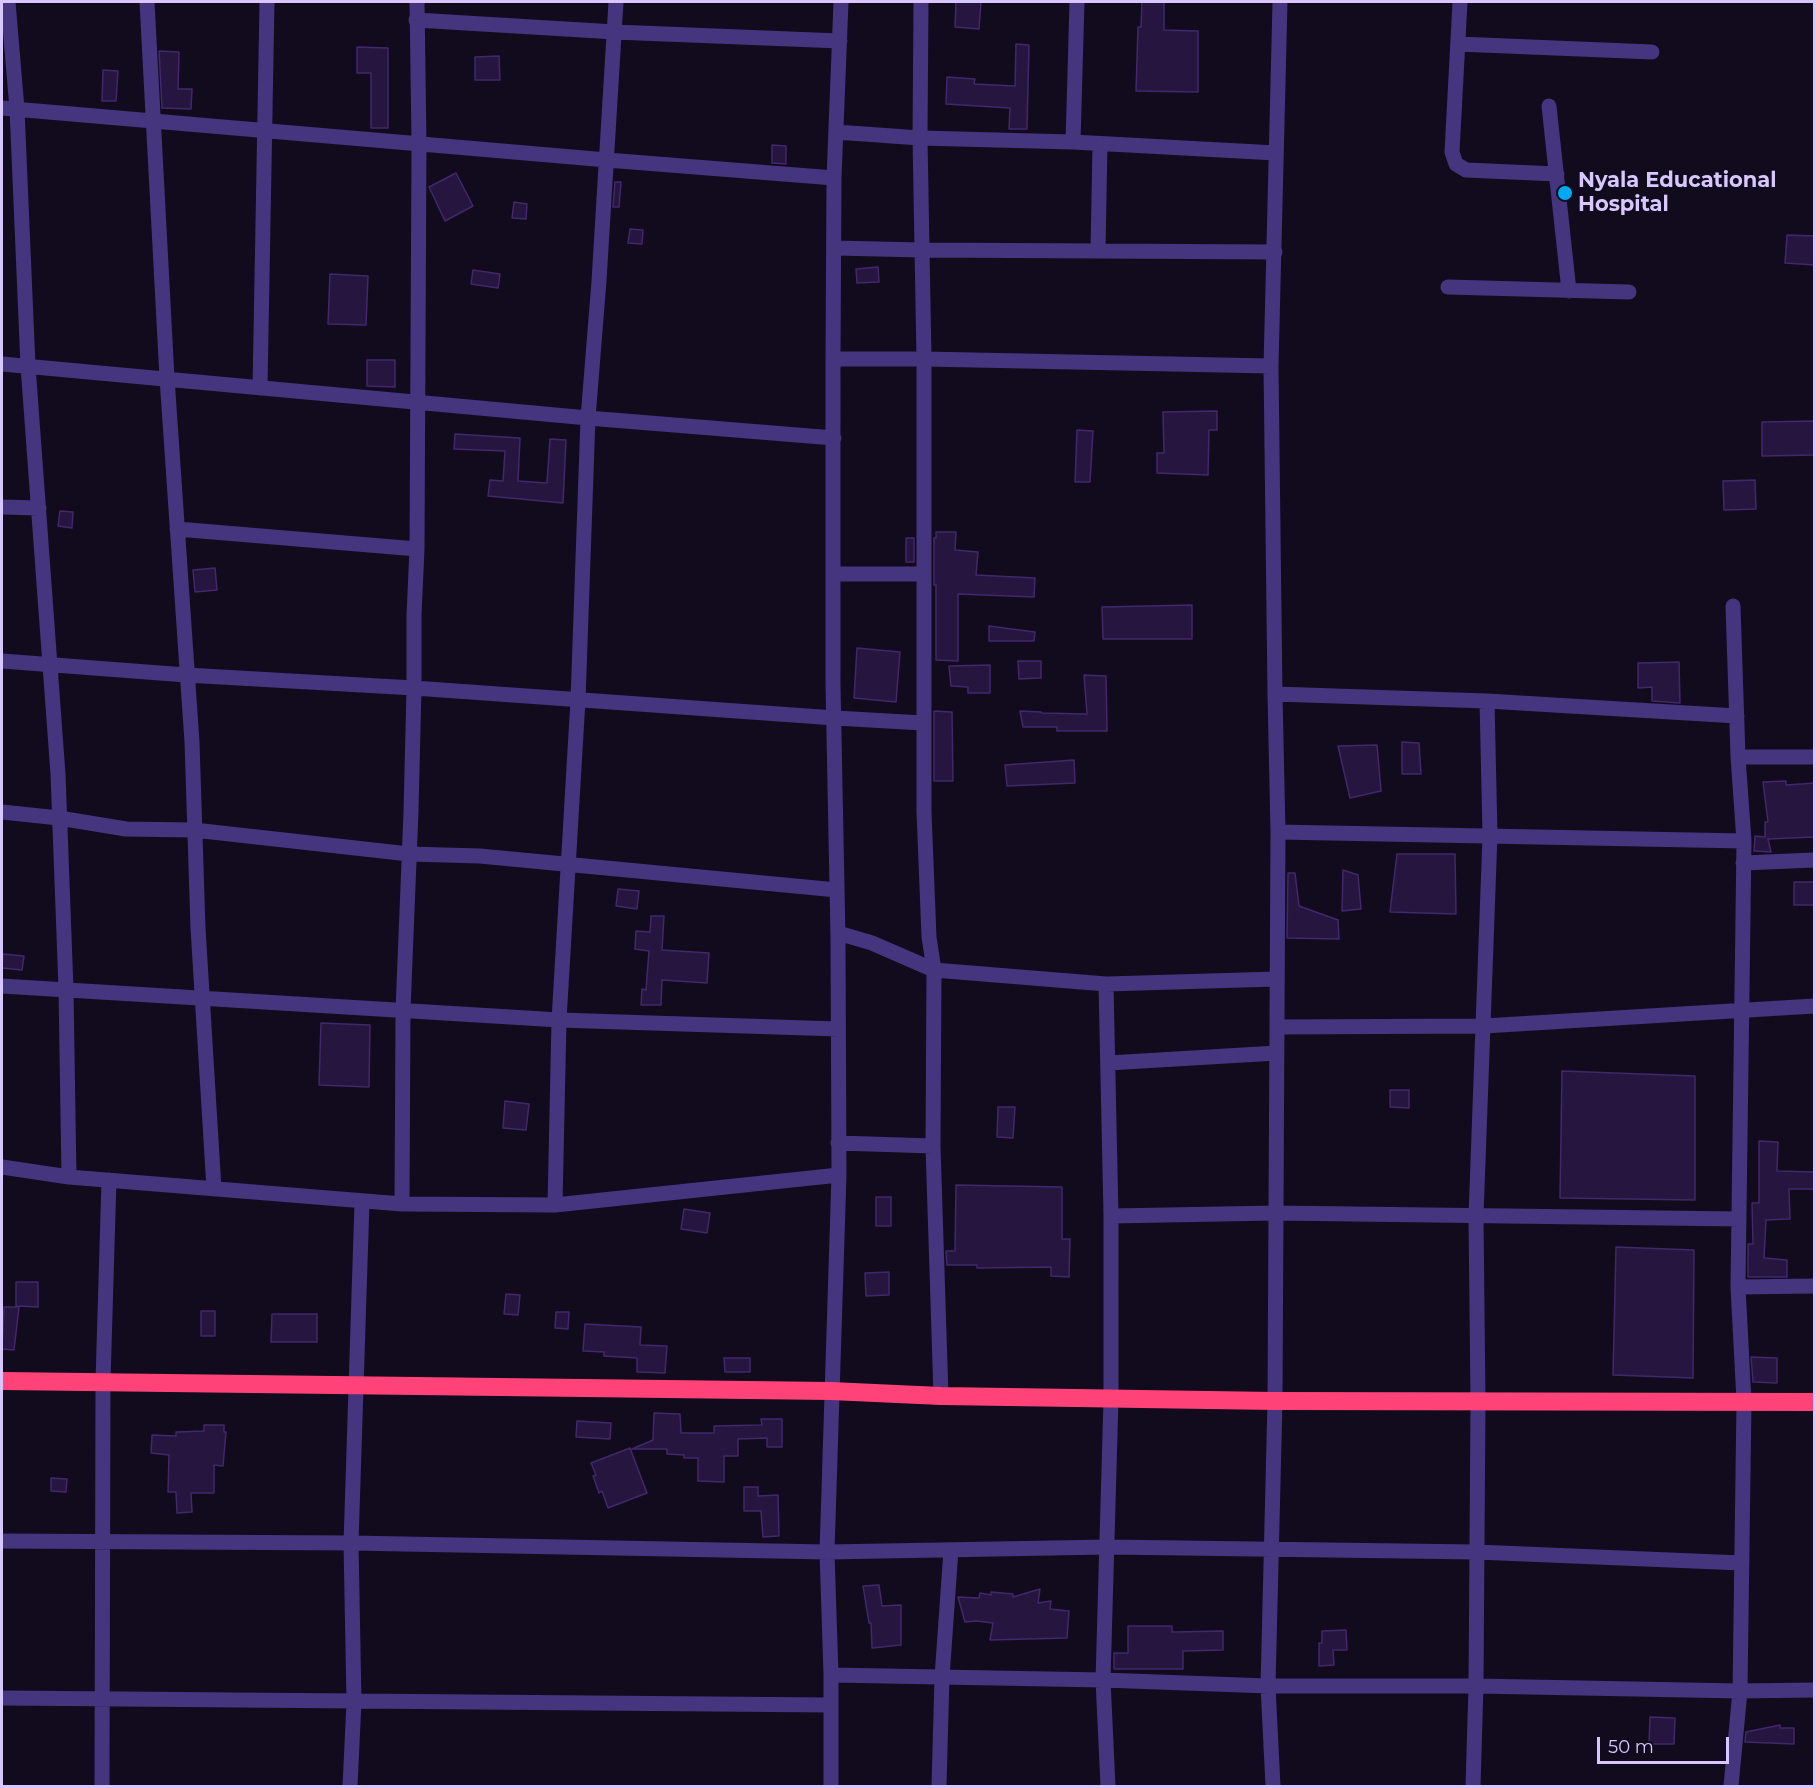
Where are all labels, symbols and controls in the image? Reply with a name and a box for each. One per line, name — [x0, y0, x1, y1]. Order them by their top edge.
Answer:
place label: Nyala Educational Hospital — [1578, 168, 1777, 218]
marker: Nyala Educational Hospital — [1556, 184, 1574, 202]
scale bar — [1600, 1725, 1732, 1763]
text: 50 m — [1608, 1736, 1654, 1758]

